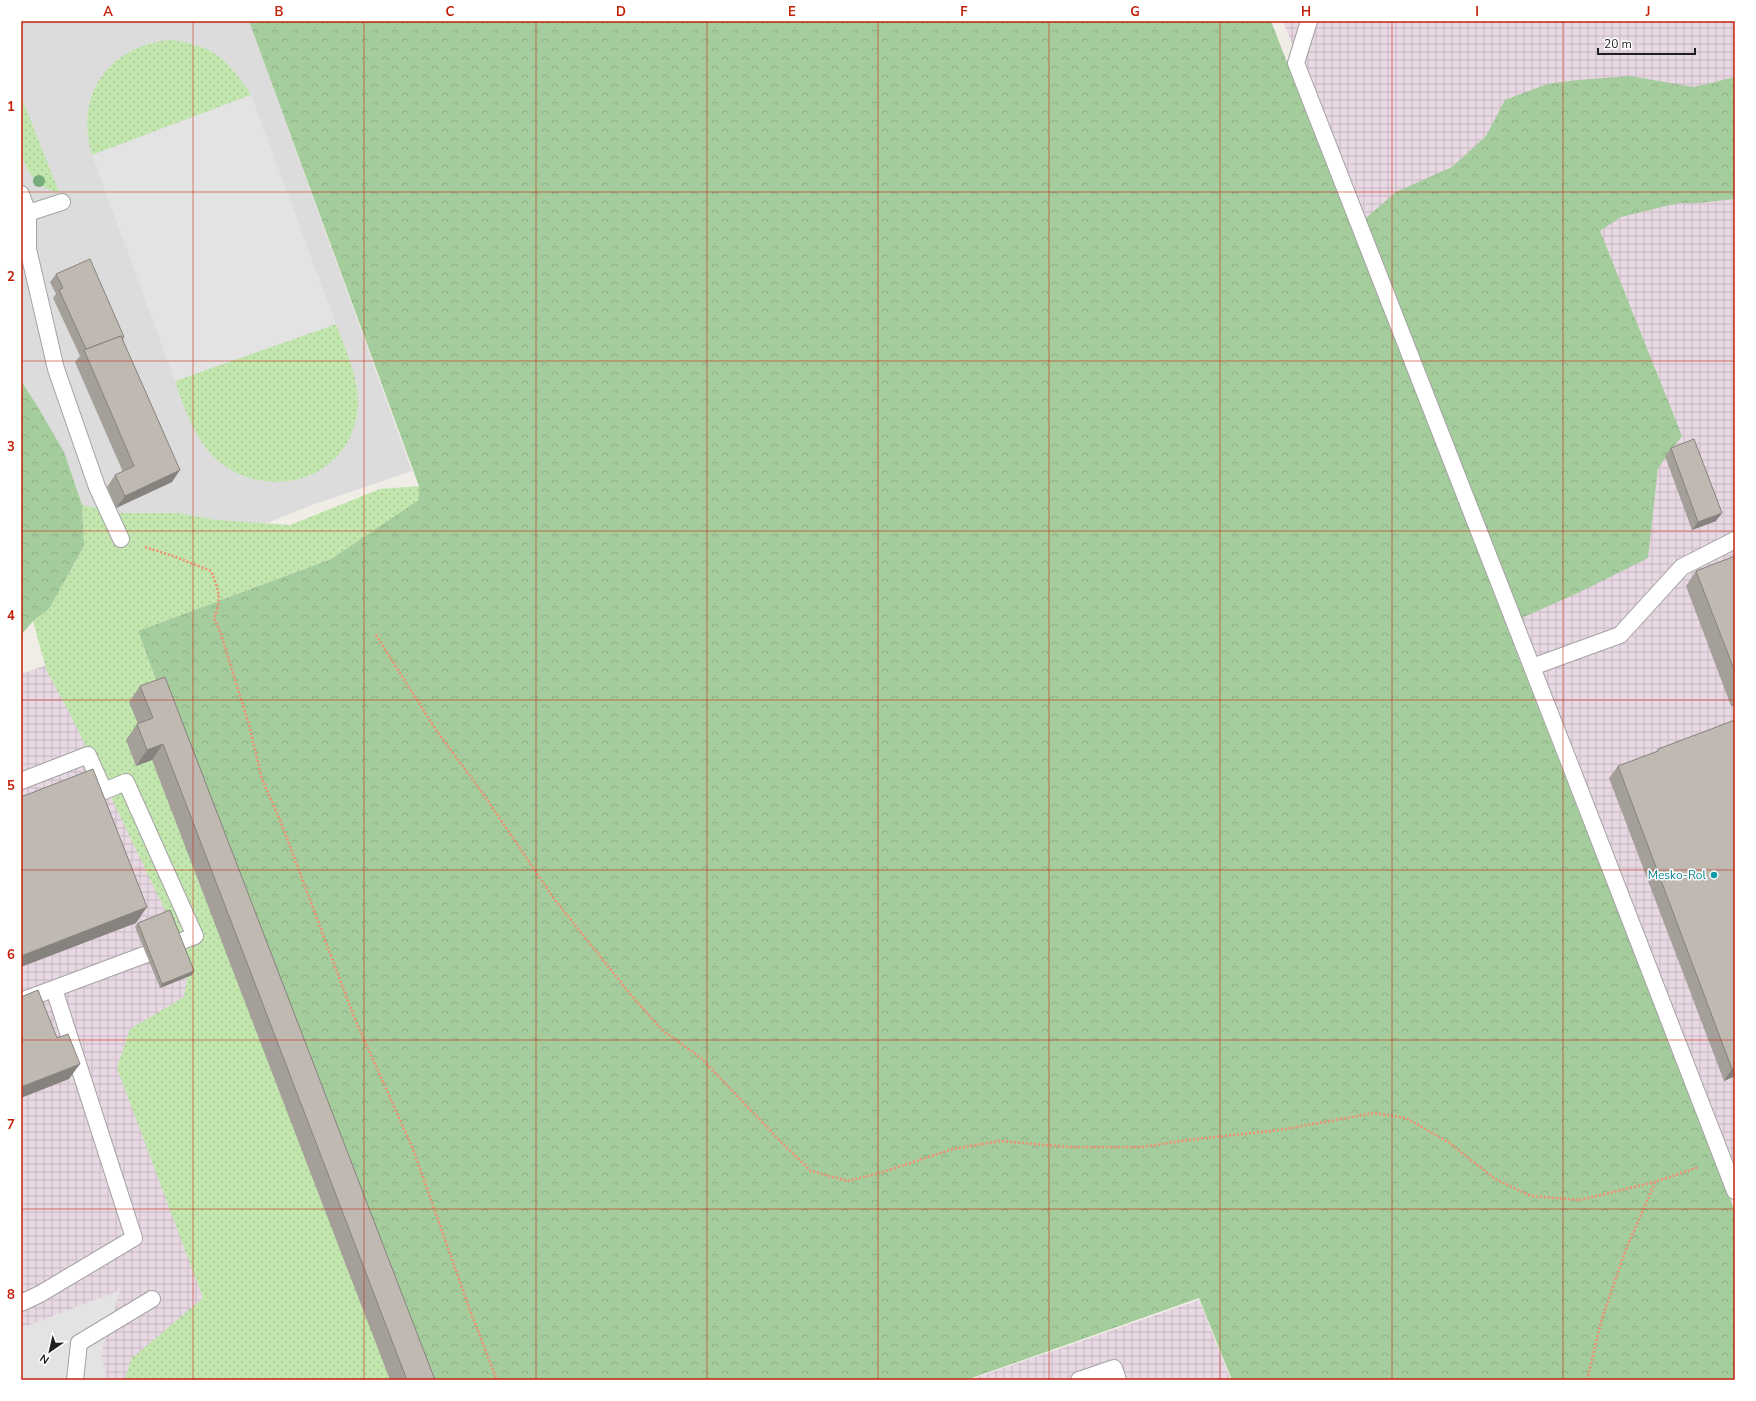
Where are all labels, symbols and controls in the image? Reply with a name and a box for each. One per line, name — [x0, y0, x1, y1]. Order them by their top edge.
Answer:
text: A — [103, 3, 113, 21]
text: B — [275, 3, 284, 21]
text: C — [446, 3, 455, 21]
text: D — [616, 3, 626, 21]
text: E — [788, 3, 796, 21]
text: F — [960, 3, 968, 21]
text: G — [1130, 3, 1140, 21]
text: H — [1301, 3, 1311, 21]
text: I — [1475, 3, 1479, 21]
text: J — [1645, 3, 1650, 21]
scale bar — [1598, 30, 1695, 56]
text: 20 m — [1604, 36, 1632, 52]
text: 1 — [7, 98, 15, 116]
text: 2 — [7, 268, 15, 286]
text: 3 — [7, 438, 15, 456]
text: 4 — [7, 607, 15, 625]
text: 5 — [7, 777, 15, 795]
place label: Mesko-Rol — [1648, 867, 1706, 883]
marker: Mesko-Rol — [1709, 870, 1719, 880]
text: 6 — [7, 946, 15, 964]
text: 7 — [7, 1116, 15, 1134]
text: 8 — [7, 1286, 15, 1304]
north arrow — [30, 1331, 70, 1371]
text: N — [37, 1350, 52, 1367]

